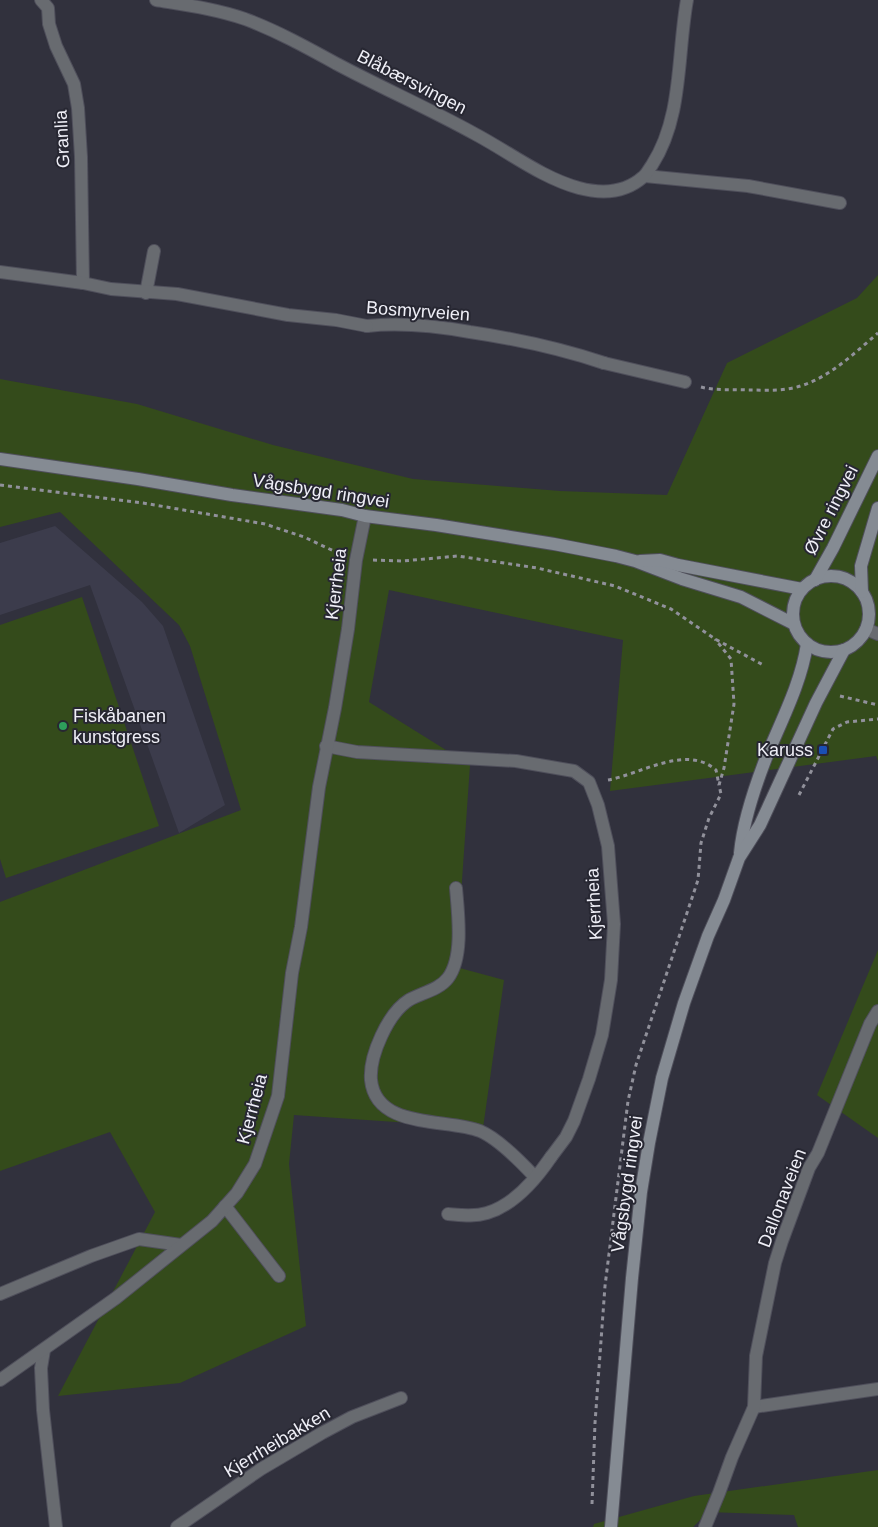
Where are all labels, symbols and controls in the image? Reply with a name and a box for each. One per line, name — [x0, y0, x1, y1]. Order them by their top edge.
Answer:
street label: Blåbærsvingen — [354, 46, 470, 118]
street label: Granlia — [50, 109, 74, 168]
street label: Bosmyrveien — [365, 297, 471, 325]
street label: Øvre ringvei — [800, 462, 862, 558]
street label: Vågsbygd ringvei — [251, 470, 391, 512]
street label: Kjerrheia — [322, 546, 350, 621]
place label: Fiskåbanen kunstgress — [73, 706, 166, 747]
marker: Fiskåbanen kunstgress — [57, 720, 69, 732]
place label: Karuss — [757, 740, 813, 760]
marker: Karuss — [817, 744, 829, 756]
street label: Kjerrheia — [582, 867, 606, 940]
street label: Kjerrheia — [233, 1071, 271, 1146]
street label: Vågsbygd ringvei — [607, 1114, 647, 1254]
street label: Dallonaveien — [754, 1146, 810, 1250]
street label: Kjerrheibakken — [220, 1403, 334, 1481]

